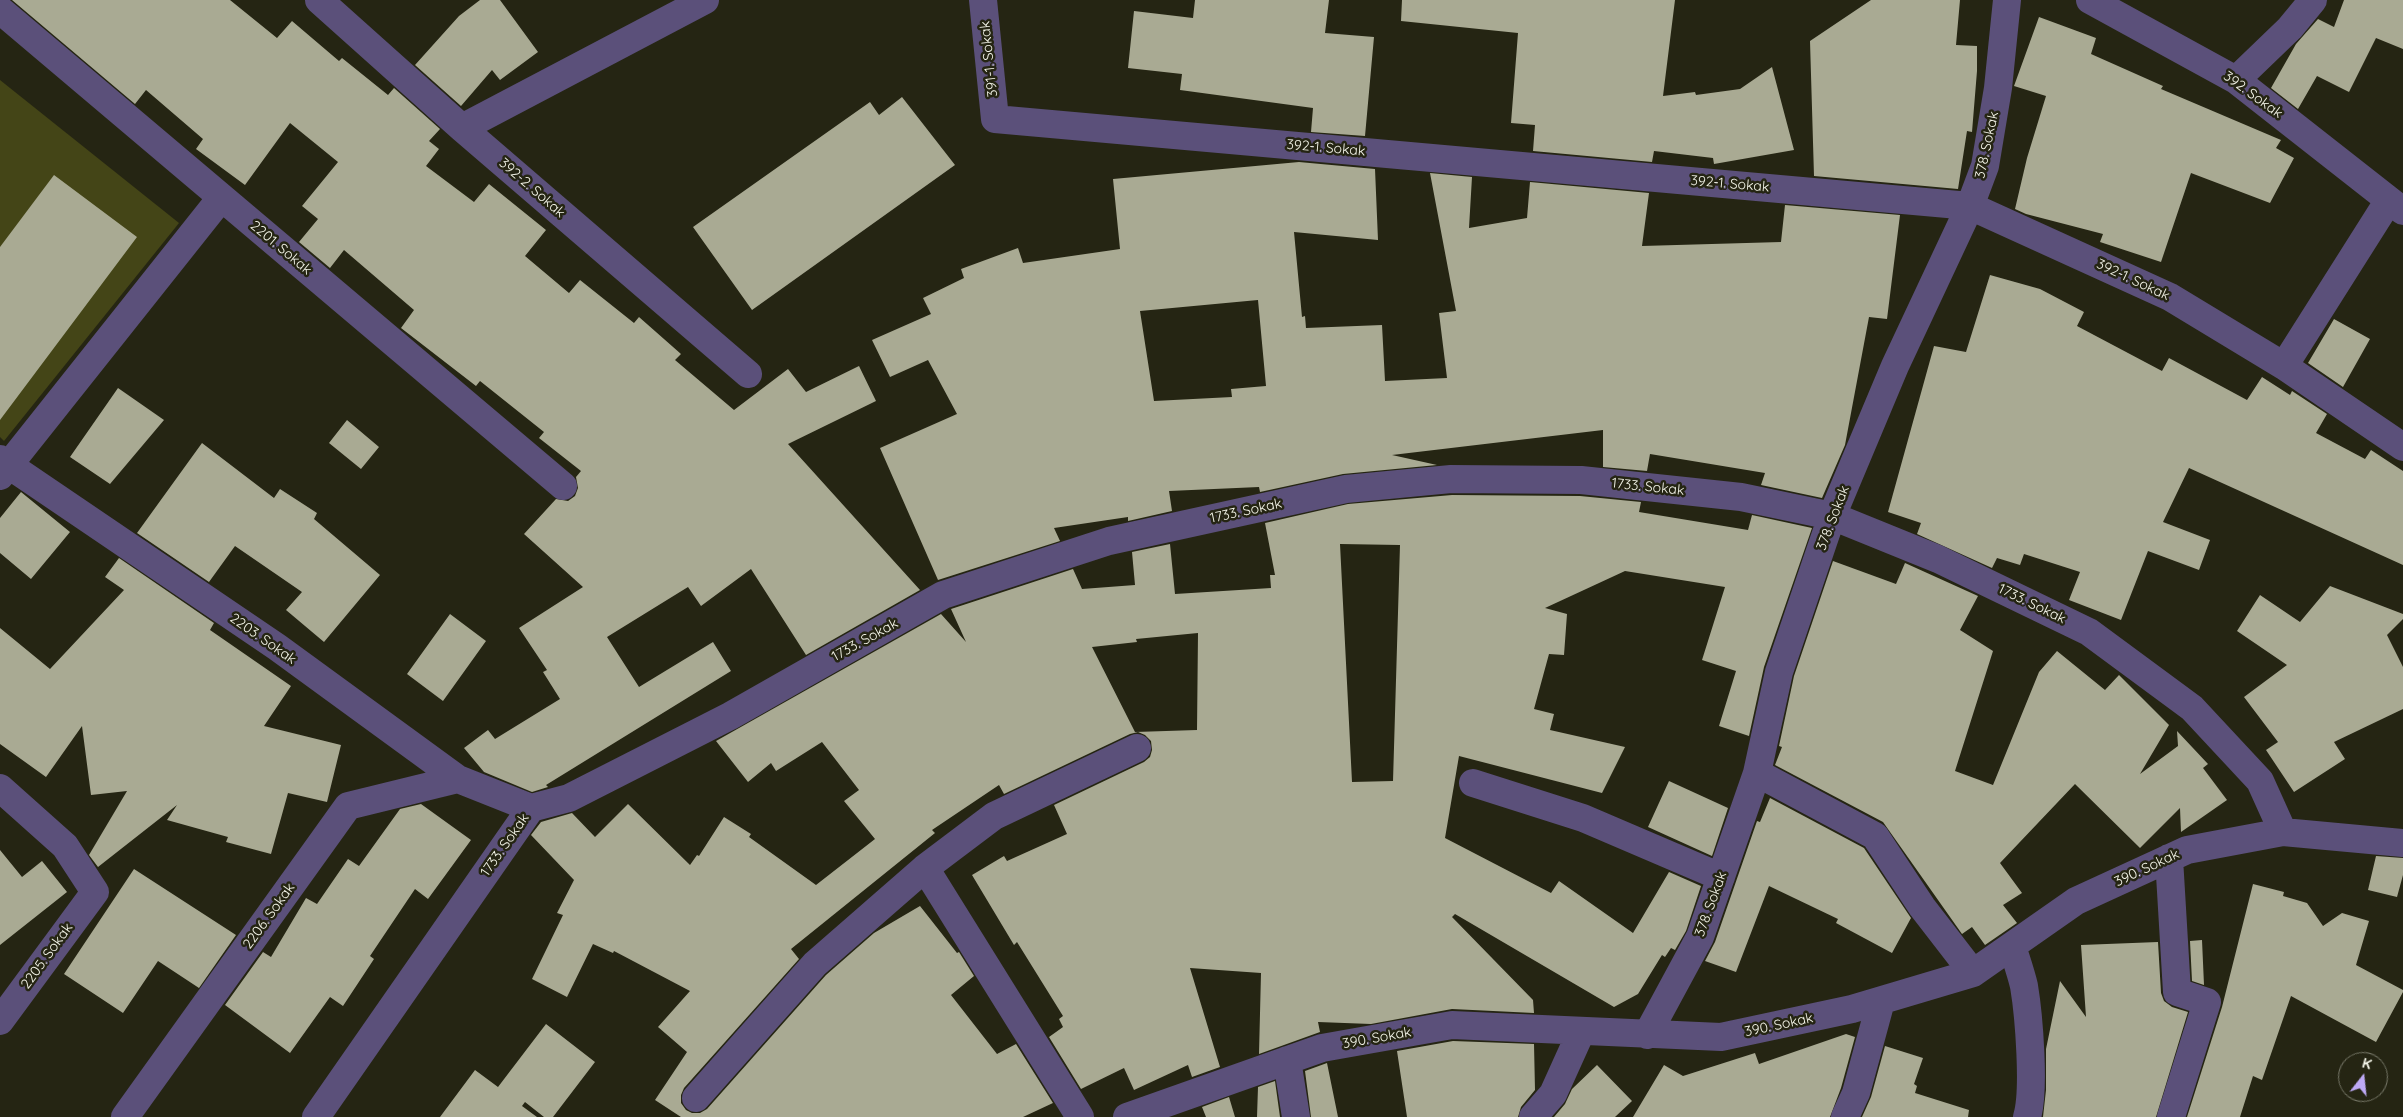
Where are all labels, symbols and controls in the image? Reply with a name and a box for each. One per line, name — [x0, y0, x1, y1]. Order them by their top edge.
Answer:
street label: 391-1. Sokak — [977, 20, 1001, 98]
street label: 392. Sokak — [2220, 68, 2286, 122]
street label: 378. Sokak — [1972, 110, 2002, 180]
street label: 392-1. Sokak — [1286, 136, 1366, 160]
street label: 392-2. Sokak — [495, 155, 569, 221]
street label: 392-1. Sokak — [1690, 172, 1770, 196]
street label: 2201. Sokak — [247, 217, 315, 279]
street label: 392-1. Sokak — [2094, 256, 2172, 304]
street label: 1733. Sokak — [1611, 475, 1685, 499]
street label: 378. Sokak — [1813, 483, 1853, 553]
street label: 1733. Sokak — [1208, 495, 1284, 527]
street label: 1733. Sokak — [1995, 580, 2069, 628]
street label: 2203. Sokak — [227, 610, 299, 668]
street label: 1733. Sokak — [829, 615, 901, 665]
street label: 1733. Sokak — [477, 810, 533, 880]
street label: 390. Sokak — [2112, 846, 2182, 890]
street label: 378. Sokak — [1691, 869, 1731, 939]
street label: 2206. Sokak — [239, 880, 299, 952]
street label: 2205. Sokak — [18, 920, 76, 992]
street label: 390. Sokak — [1743, 1010, 1815, 1040]
street label: 390. Sokak — [1341, 1024, 1413, 1052]
north arrow — [2338, 1052, 2388, 1102]
text: K — [2360, 1054, 2374, 1073]

